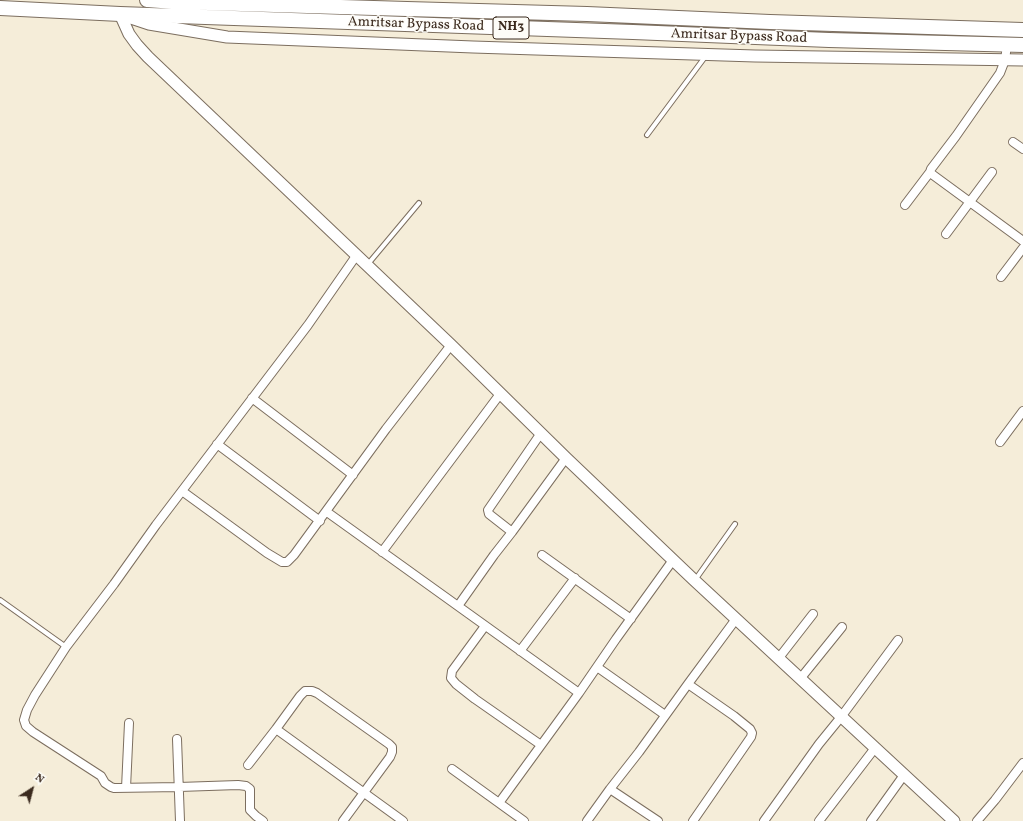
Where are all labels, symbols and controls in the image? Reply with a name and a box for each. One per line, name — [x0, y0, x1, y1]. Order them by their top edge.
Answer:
street label: Amritsar Bypass Road — [347, 14, 485, 36]
road number: NH3 — [493, 17, 529, 39]
street label: Amritsar Bypass Road — [670, 26, 808, 48]
north arrow — [12, 769, 52, 809]
text: N — [32, 770, 47, 787]

